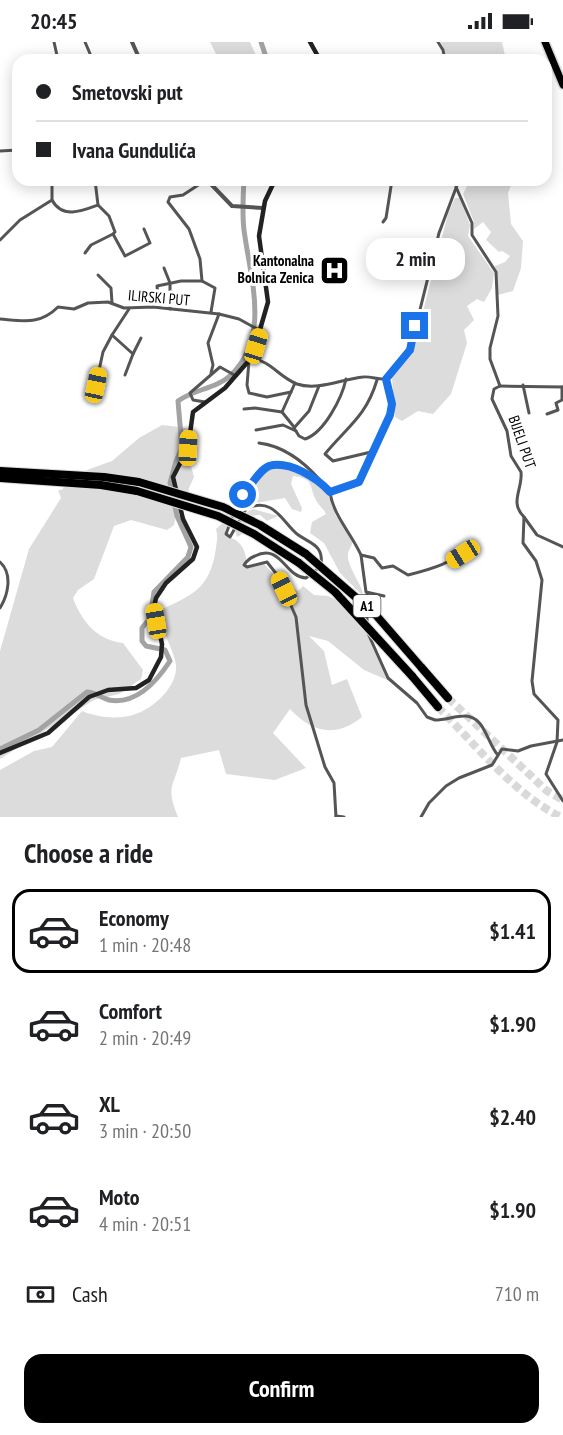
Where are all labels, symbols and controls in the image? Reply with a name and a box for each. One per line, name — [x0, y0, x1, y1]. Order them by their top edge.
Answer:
text: 20:45 — [30, 7, 78, 35]
text: Smetovski put — [72, 78, 183, 106]
text: Ivana Gundulića — [72, 136, 196, 164]
callout: 2 min — [366, 239, 464, 281]
text: 2 min — [395, 246, 436, 272]
place label: Kantonalna Bolnica Zenica — [238, 251, 314, 287]
hospital icon: Kantonalna Bolnica Zenica — [319, 254, 351, 286]
street label: ILIRSKI PUT — [127, 285, 191, 310]
route end — [401, 312, 428, 339]
car — [242, 326, 270, 366]
car — [83, 366, 109, 404]
street label: BIJELI PUT — [505, 413, 540, 471]
car — [178, 430, 198, 466]
route start — [229, 481, 256, 508]
car — [443, 537, 483, 571]
car — [268, 569, 300, 609]
road number: A1 — [354, 595, 380, 617]
car — [144, 602, 168, 640]
text: Choose a ride — [24, 836, 153, 870]
icon: car — [27, 904, 81, 958]
text: Economy — [99, 904, 169, 932]
text: $1.41 — [489, 917, 536, 945]
text: 1 min · 20:48 — [99, 932, 191, 958]
icon: car — [27, 997, 81, 1051]
text: Comfort — [99, 997, 162, 1025]
text: $1.90 — [489, 1010, 536, 1038]
text: 2 min · 20:49 — [99, 1025, 191, 1051]
icon: car — [27, 1090, 81, 1144]
text: XL — [99, 1090, 120, 1118]
text: $2.40 — [489, 1103, 536, 1131]
text: 3 min · 20:50 — [99, 1118, 191, 1144]
icon: car — [27, 1183, 81, 1237]
text: Moto — [99, 1183, 140, 1211]
text: $1.90 — [489, 1196, 536, 1224]
text: 4 min · 20:51 — [99, 1211, 191, 1237]
icon: cash — [24, 1278, 57, 1311]
text: Cash — [72, 1280, 108, 1308]
text: 710 m — [495, 1281, 539, 1307]
button: Confirm — [24, 1354, 539, 1423]

